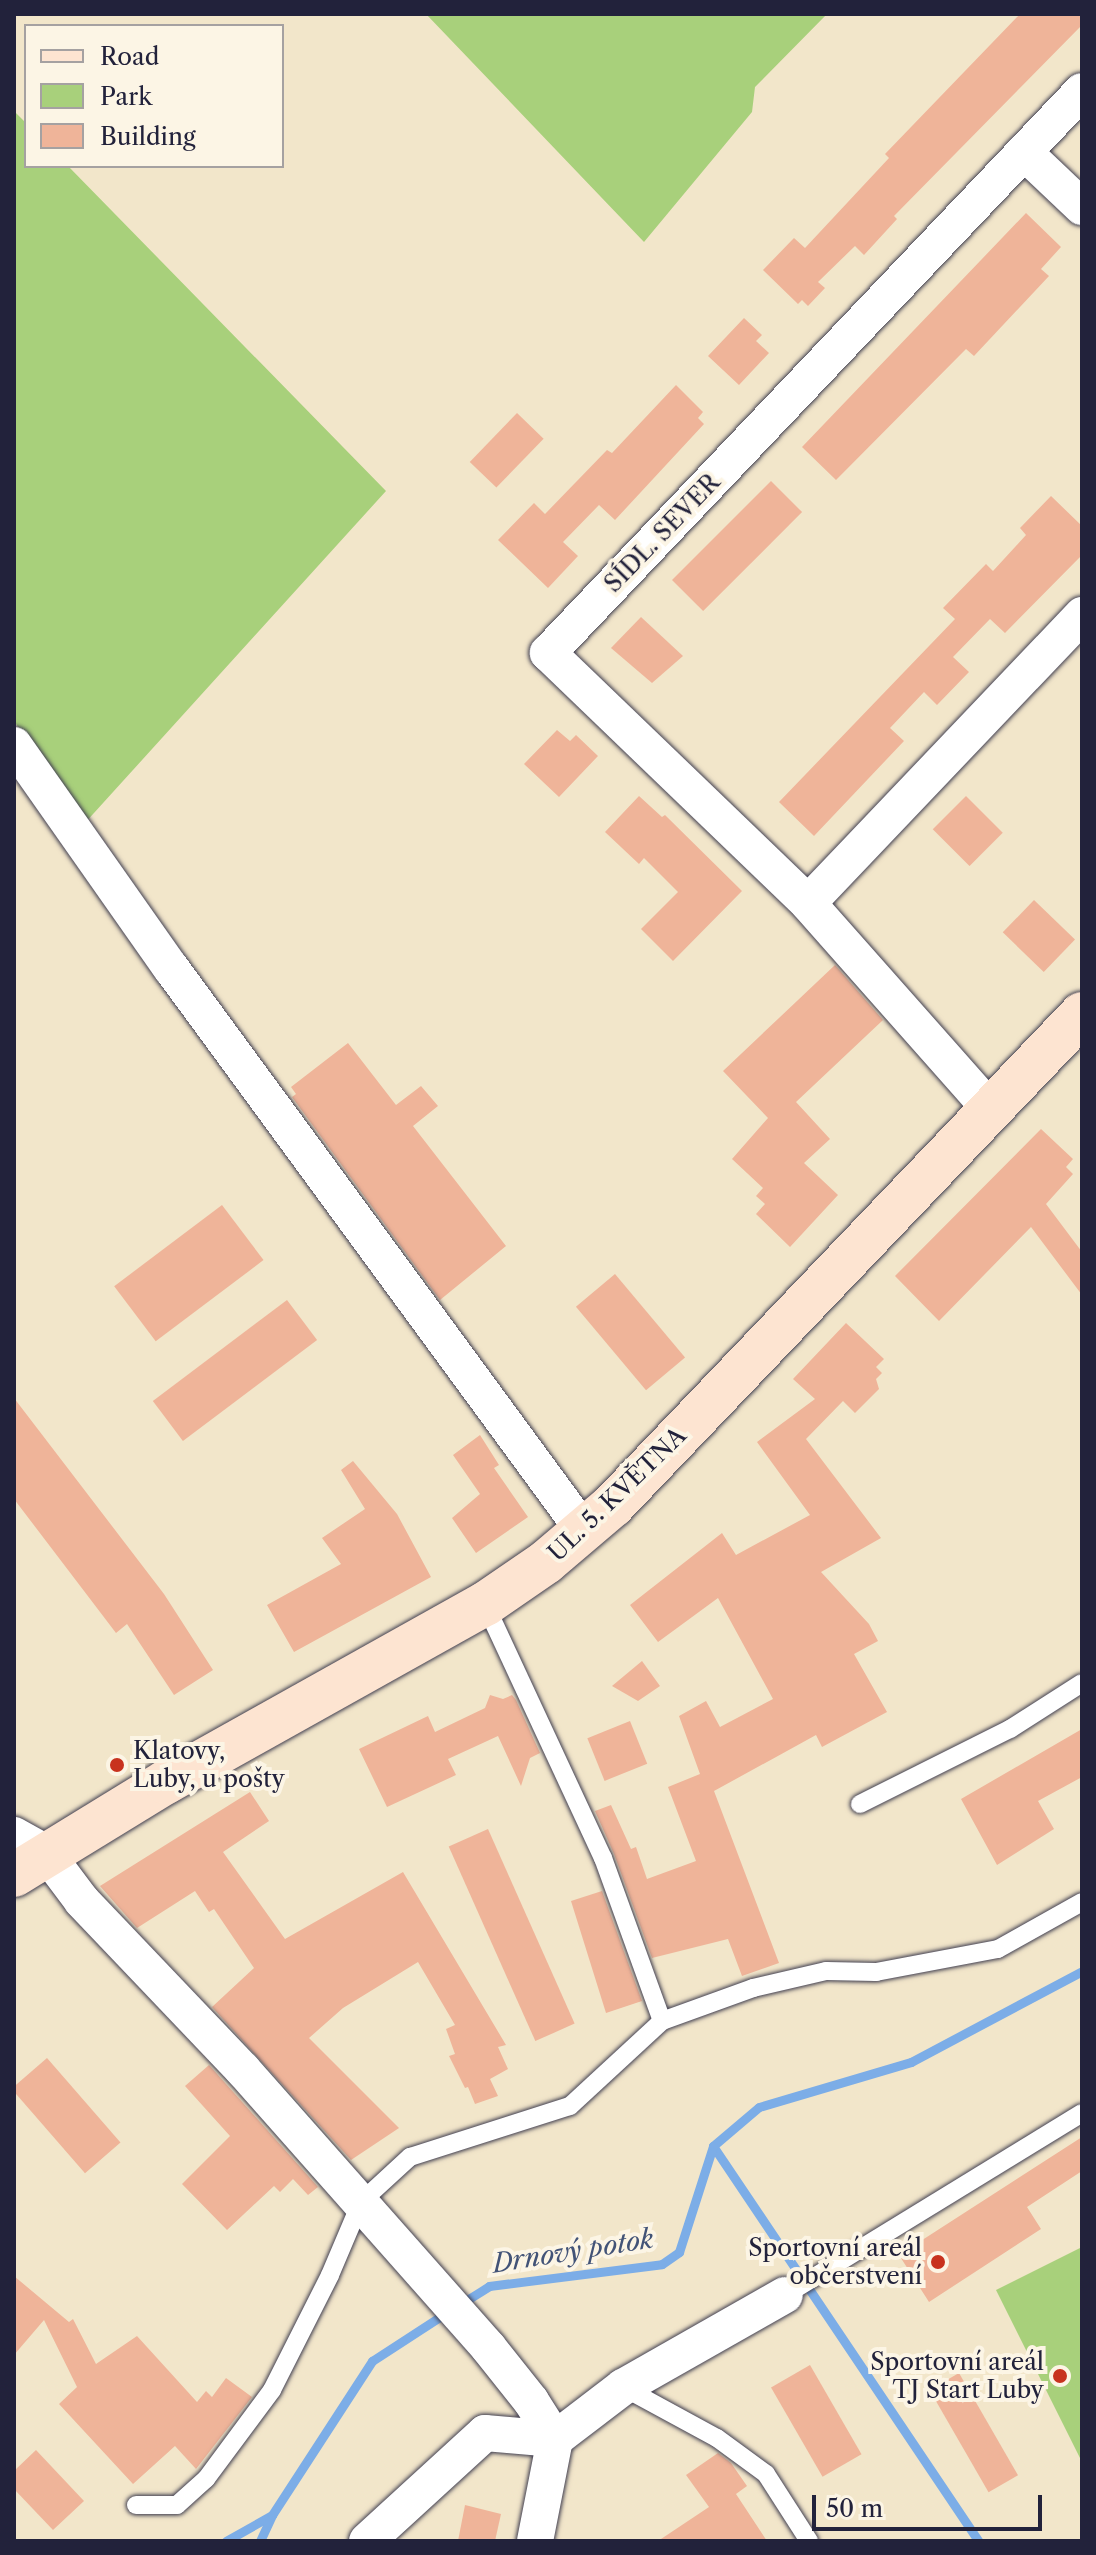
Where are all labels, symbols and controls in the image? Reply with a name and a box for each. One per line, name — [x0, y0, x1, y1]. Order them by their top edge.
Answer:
legend — [24, 24, 284, 168]
text: Road — [100, 42, 159, 71]
text: Park — [100, 82, 152, 111]
text: Building — [100, 122, 196, 151]
street label: SÍDL. SEVER — [598, 468, 726, 598]
street label: UL. 5. KVĚTNA — [542, 1421, 692, 1567]
place label: Klatovy, Luby, u pošty — [133, 1737, 285, 1793]
marker: Klatovy, Luby, u pošty — [108, 1756, 126, 1774]
water label: Drnový potok — [490, 2224, 656, 2280]
place label: Sportovní areál občerstvení — [748, 2234, 922, 2290]
marker: Sportovní areál občerstvení — [929, 2253, 947, 2271]
place label: Sportovní areál TJ Start Luby — [870, 2348, 1044, 2404]
marker: Sportovní areál TJ Start Luby — [1051, 2367, 1069, 2385]
scale bar — [816, 2479, 1046, 2529]
text: 50 m — [826, 2494, 883, 2523]

